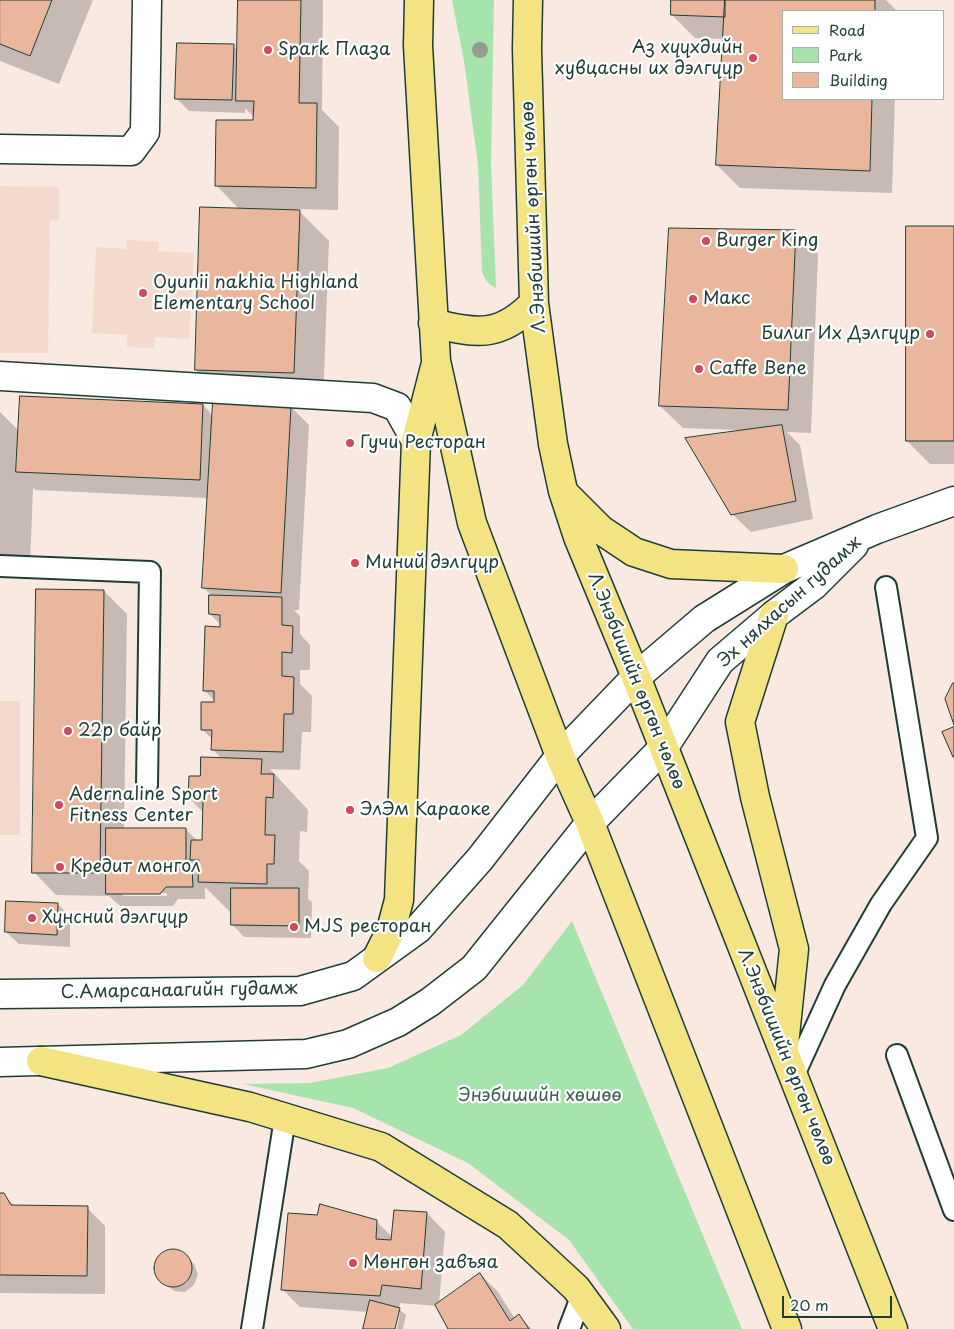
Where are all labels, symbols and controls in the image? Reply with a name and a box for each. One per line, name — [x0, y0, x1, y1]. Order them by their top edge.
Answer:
legend — [782, 10, 944, 100]
text: Road — [829, 18, 865, 41]
place label: Аз хүүхдийн хувцасны их дэлгүүр — [555, 37, 743, 80]
place label: Spark Плаза — [278, 39, 390, 61]
text: Park — [829, 43, 863, 66]
marker: Spark Плаза — [262, 44, 274, 56]
marker: Аз хүүхдийн хувцасны их дэлгүүр — [747, 52, 759, 64]
text: Building — [829, 68, 888, 91]
street label: Л.Энэбишийн өргөн чөлөө — [517, 100, 551, 334]
place label: Burger King — [716, 230, 818, 252]
marker: Burger King — [700, 235, 712, 247]
place label: Oyunii nakhia Highland Elementary School — [153, 272, 358, 314]
marker: Oyunii nakhia Highland Elementary School — [137, 287, 149, 299]
place label: Макс — [703, 288, 750, 310]
marker: Макс — [687, 293, 699, 305]
place label: Билиг Их Дэлгүүр — [761, 323, 920, 345]
marker: Билиг Их Дэлгүүр — [924, 328, 936, 340]
place label: Caffe Bene — [709, 358, 807, 380]
marker: Caffe Bene — [693, 363, 705, 375]
place label: Гучи Ресторан — [360, 432, 486, 454]
marker: Гучи Ресторан — [344, 437, 356, 449]
street label: Эх нялхасын гудамж — [714, 532, 866, 672]
place label: Миний дэлгүүр — [365, 552, 499, 574]
marker: Миний дэлгүүр — [349, 557, 361, 569]
street label: Л.Энэбишийн өргөн чөлөө — [582, 569, 690, 793]
place label: 22р байр — [78, 720, 162, 742]
marker: 22р байр — [62, 725, 74, 737]
place label: Adernaline Sport Fitness Center — [69, 784, 218, 826]
marker: Adernaline Sport Fitness Center — [53, 799, 65, 811]
place label: ЭлЭм Караоке — [360, 799, 490, 821]
marker: ЭлЭм Караоке — [344, 804, 356, 816]
place label: Кредит монгол — [70, 856, 201, 878]
marker: Кредит монгол — [54, 861, 66, 873]
place label: Хүнсний дэлгүүр — [42, 907, 188, 929]
marker: Хүнсний дэлгүүр — [26, 912, 38, 924]
place label: MJS ресторан — [304, 916, 431, 938]
marker: MJS ресторан — [288, 921, 300, 933]
street label: Л.Энэбишийн өргөн чөлөө — [732, 945, 840, 1169]
street label: С.Амарсанаагийн гудамж — [60, 978, 298, 1004]
park label: Энэбишийн хөшөө — [458, 1085, 622, 1107]
place label: Мөнгөн завъяа — [363, 1252, 498, 1274]
marker: Мөнгөн завъяа — [347, 1257, 359, 1269]
scale bar — [784, 1286, 894, 1318]
text: 20 m — [790, 1293, 829, 1316]

